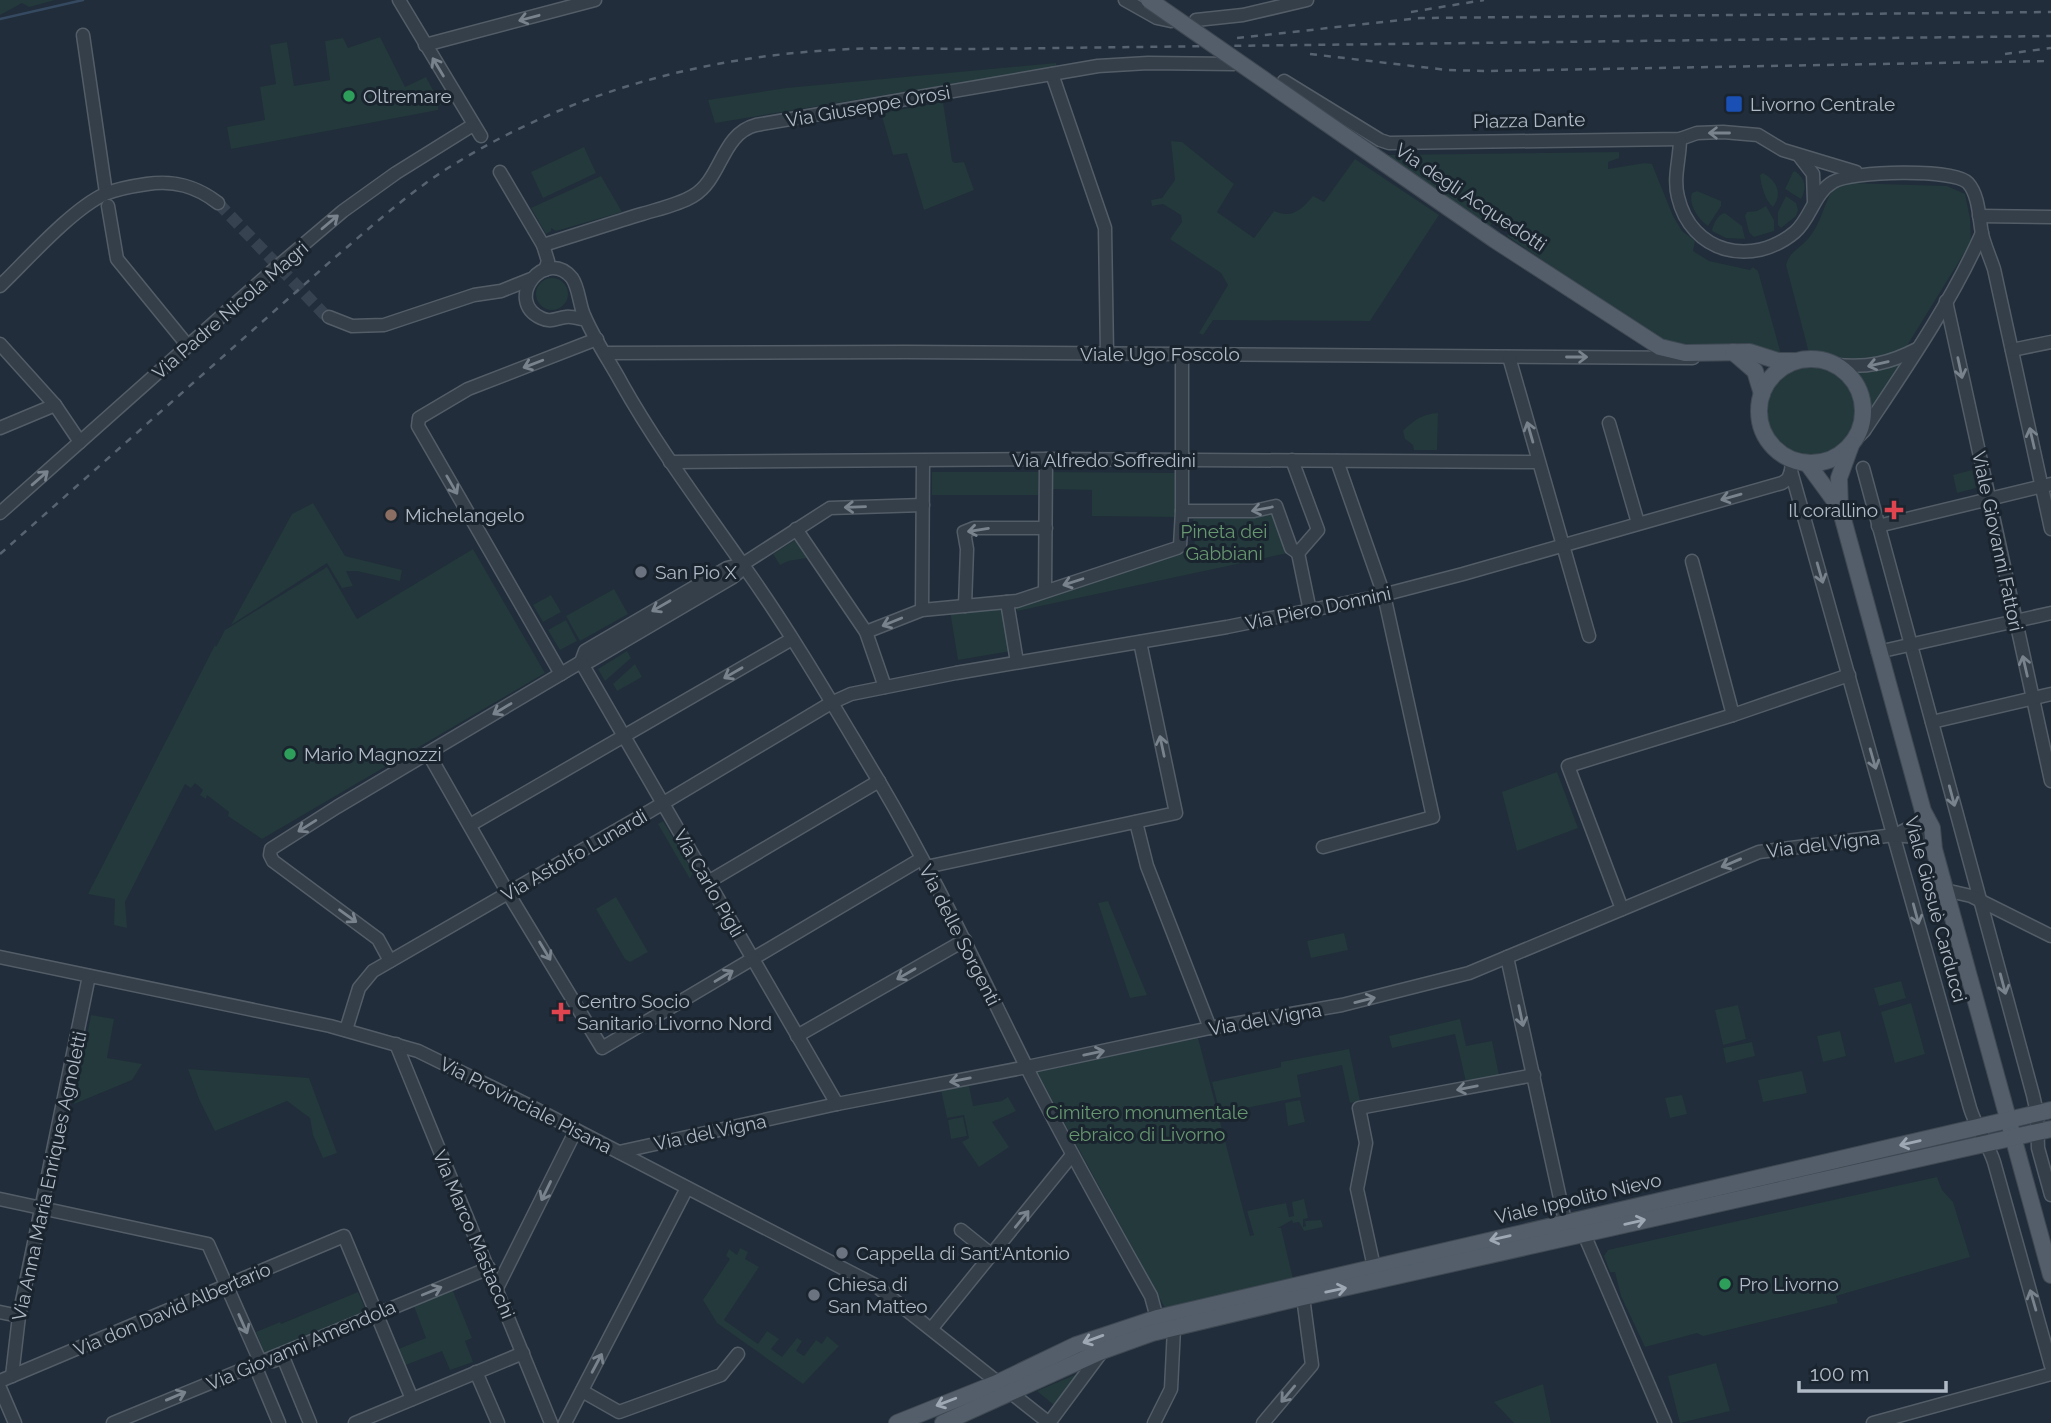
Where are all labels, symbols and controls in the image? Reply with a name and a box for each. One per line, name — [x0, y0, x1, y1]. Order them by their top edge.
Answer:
one-way arrow — [518, 12, 541, 25]
one-way arrow — [431, 57, 445, 77]
street label: Via Giuseppe Orosi — [784, 81, 952, 131]
place label: Oltremare — [363, 85, 452, 107]
marker: Oltremare — [341, 88, 357, 104]
place label: Livorno Centrale — [1750, 93, 1895, 115]
marker: Livorno Centrale — [1724, 94, 1744, 114]
street label: Piazza Dante — [1473, 108, 1585, 132]
one-way arrow — [1707, 126, 1730, 139]
street label: Via degli Acquedotti — [1391, 138, 1551, 256]
one-way arrow — [321, 214, 339, 230]
street label: Via Padre Nicola Magri — [148, 236, 312, 384]
street label: Viale Ugo Foscolo — [1080, 343, 1240, 365]
one-way arrow — [1565, 350, 1588, 364]
one-way arrow — [1954, 356, 1968, 379]
one-way arrow — [523, 358, 544, 371]
one-way arrow — [1868, 358, 1890, 371]
one-way arrow — [1522, 422, 1535, 444]
one-way arrow — [2024, 427, 2038, 450]
street label: Via Alfredo Soffredini — [1012, 449, 1196, 471]
street label: Viale Giovanni Fattori — [1968, 449, 2028, 633]
one-way arrow — [31, 469, 48, 486]
one-way arrow — [446, 474, 460, 494]
one-way arrow — [1720, 491, 1743, 504]
place label: Il corallino — [1788, 499, 1878, 521]
one-way arrow — [844, 500, 867, 514]
marker: Il corallino — [1884, 500, 1904, 520]
one-way arrow — [1251, 503, 1274, 516]
place label: Michelangelo — [405, 504, 524, 526]
marker: Michelangelo — [383, 507, 399, 523]
park label: Pineta dei Gabbiani — [1181, 520, 1267, 564]
one-way arrow — [967, 523, 990, 536]
place label: San Pio X — [655, 561, 737, 583]
one-way arrow — [1815, 562, 1828, 584]
marker: San Pio X — [633, 564, 649, 580]
one-way arrow — [1062, 576, 1084, 589]
street label: Via Piero Donnini — [1243, 582, 1393, 634]
one-way arrow — [651, 600, 671, 614]
one-way arrow — [882, 616, 903, 629]
one-way arrow — [2018, 655, 2032, 678]
one-way arrow — [723, 667, 743, 681]
one-way arrow — [493, 702, 513, 716]
one-way arrow — [1155, 735, 1169, 758]
place label: Mario Magnozzi — [304, 743, 442, 765]
marker: Mario Magnozzi — [282, 746, 298, 762]
one-way arrow — [1867, 747, 1880, 770]
one-way arrow — [1946, 784, 1959, 806]
street label: Via Astolfo Lunardi — [497, 804, 651, 906]
street label: Viale Giosuè Carducci — [1901, 813, 1971, 1005]
one-way arrow — [298, 819, 318, 833]
street label: Via Carlo Pigli — [669, 825, 749, 941]
street label: Via del Vigna — [1765, 826, 1881, 862]
one-way arrow — [1721, 857, 1742, 870]
street label: Via delle Sorgenti — [915, 861, 1005, 1009]
one-way arrow — [1910, 902, 1923, 924]
one-way arrow — [338, 908, 357, 923]
one-way arrow — [538, 940, 552, 960]
one-way arrow — [896, 967, 916, 981]
one-way arrow — [713, 969, 734, 982]
one-way arrow — [1997, 972, 2010, 995]
place label: Centro Socio Sanitario Livorno Nord — [577, 990, 772, 1034]
one-way arrow — [1353, 993, 1376, 1006]
street label: Via del Vigna — [1207, 998, 1323, 1040]
marker: Centro Socio Sanitario Livorno Nord — [551, 1002, 571, 1022]
one-way arrow — [1515, 1004, 1529, 1027]
street label: Via Anna Maria Enriques Agnoletti — [8, 1029, 90, 1323]
one-way arrow — [1082, 1045, 1105, 1059]
street label: Via Provinciale Pisana — [436, 1052, 616, 1158]
one-way arrow — [949, 1074, 972, 1087]
one-way arrow — [1456, 1082, 1479, 1096]
park label: Cimitero monumentale ebraico di Livorno — [1046, 1101, 1248, 1145]
street label: Via del Vigna — [652, 1109, 768, 1155]
one-way arrow — [1899, 1137, 1922, 1150]
street label: Via Marco Mastacchi — [429, 1146, 519, 1322]
street label: Viale Ippolito Nievo — [1492, 1168, 1664, 1228]
one-way arrow — [538, 1180, 552, 1201]
one-way arrow — [1014, 1210, 1029, 1228]
one-way arrow — [1624, 1215, 1646, 1228]
one-way arrow — [1489, 1232, 1511, 1245]
place label: Cappella di Sant'Antonio — [856, 1242, 1070, 1264]
marker: Cappella di Sant'Antonio — [834, 1245, 850, 1261]
street label: Via don David Albertario — [70, 1258, 274, 1360]
place label: Chiesa di San Matteo — [828, 1273, 928, 1317]
place label: Pro Livorno — [1739, 1273, 1839, 1295]
marker: Pro Livorno — [1717, 1276, 1733, 1292]
one-way arrow — [420, 1283, 442, 1296]
one-way arrow — [1324, 1283, 1347, 1296]
marker: Chiesa di San Matteo — [806, 1287, 822, 1303]
one-way arrow — [2025, 1289, 2038, 1311]
street label: Via Giovanni Amendola — [203, 1295, 399, 1395]
one-way arrow — [237, 1312, 250, 1334]
one-way arrow — [1082, 1334, 1104, 1347]
scale bar — [1799, 1350, 1946, 1394]
one-way arrow — [591, 1353, 604, 1374]
text: 100 m — [1810, 1361, 1869, 1386]
one-way arrow — [1280, 1385, 1296, 1403]
one-way arrow — [165, 1389, 186, 1402]
one-way arrow — [936, 1397, 958, 1410]

